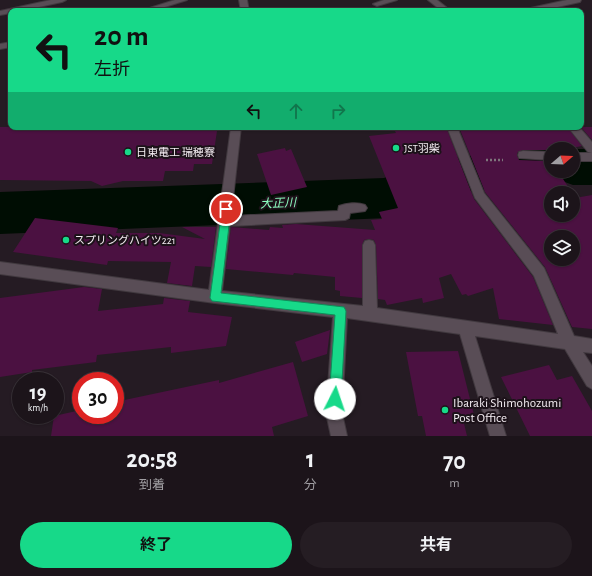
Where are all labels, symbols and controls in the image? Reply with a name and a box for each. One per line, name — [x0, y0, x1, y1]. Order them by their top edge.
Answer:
text: 20 m — [94, 23, 149, 51]
icon: left — [28, 24, 80, 76]
text: 左折 — [94, 61, 130, 79]
icon: left — [243, 100, 265, 122]
icon: ahead — [285, 100, 307, 122]
icon: right — [327, 100, 349, 122]
north arrow — [544, 142, 580, 178]
map controls — [544, 142, 580, 266]
marker: JST羽柴 — [391, 143, 401, 153]
place label: JST羽柴 — [404, 143, 440, 154]
marker: 日東電工 瑞穂寮 — [123, 147, 133, 157]
place label: 日東電工 瑞穂寮 — [136, 147, 215, 158]
button: sound — [544, 186, 580, 222]
pin — [209, 192, 243, 226]
water label: 大正川 — [260, 195, 298, 210]
icon: arrive — [215, 198, 237, 220]
button: layers — [544, 230, 580, 266]
place label: スプリングハイツ221 — [74, 234, 176, 246]
marker: スプリングハイツ221 — [61, 235, 71, 245]
speed limit sign: 30 — [72, 372, 124, 424]
position arrow — [314, 378, 356, 420]
text: 19 — [30, 383, 46, 403]
place label: Ibaraki Shimohozumi Post Office — [453, 397, 561, 425]
text: km/h — [28, 403, 48, 413]
marker: Ibaraki Shimohozumi Post Office — [440, 405, 450, 415]
text: 20:58 — [126, 448, 178, 472]
text: 1 — [306, 448, 315, 472]
text: 70 — [443, 450, 466, 474]
text: m — [449, 477, 460, 490]
text: 到着 — [139, 479, 165, 492]
text: 分 — [304, 479, 317, 492]
button: 終了 — [20, 522, 292, 568]
button: 共有 — [300, 522, 572, 568]

